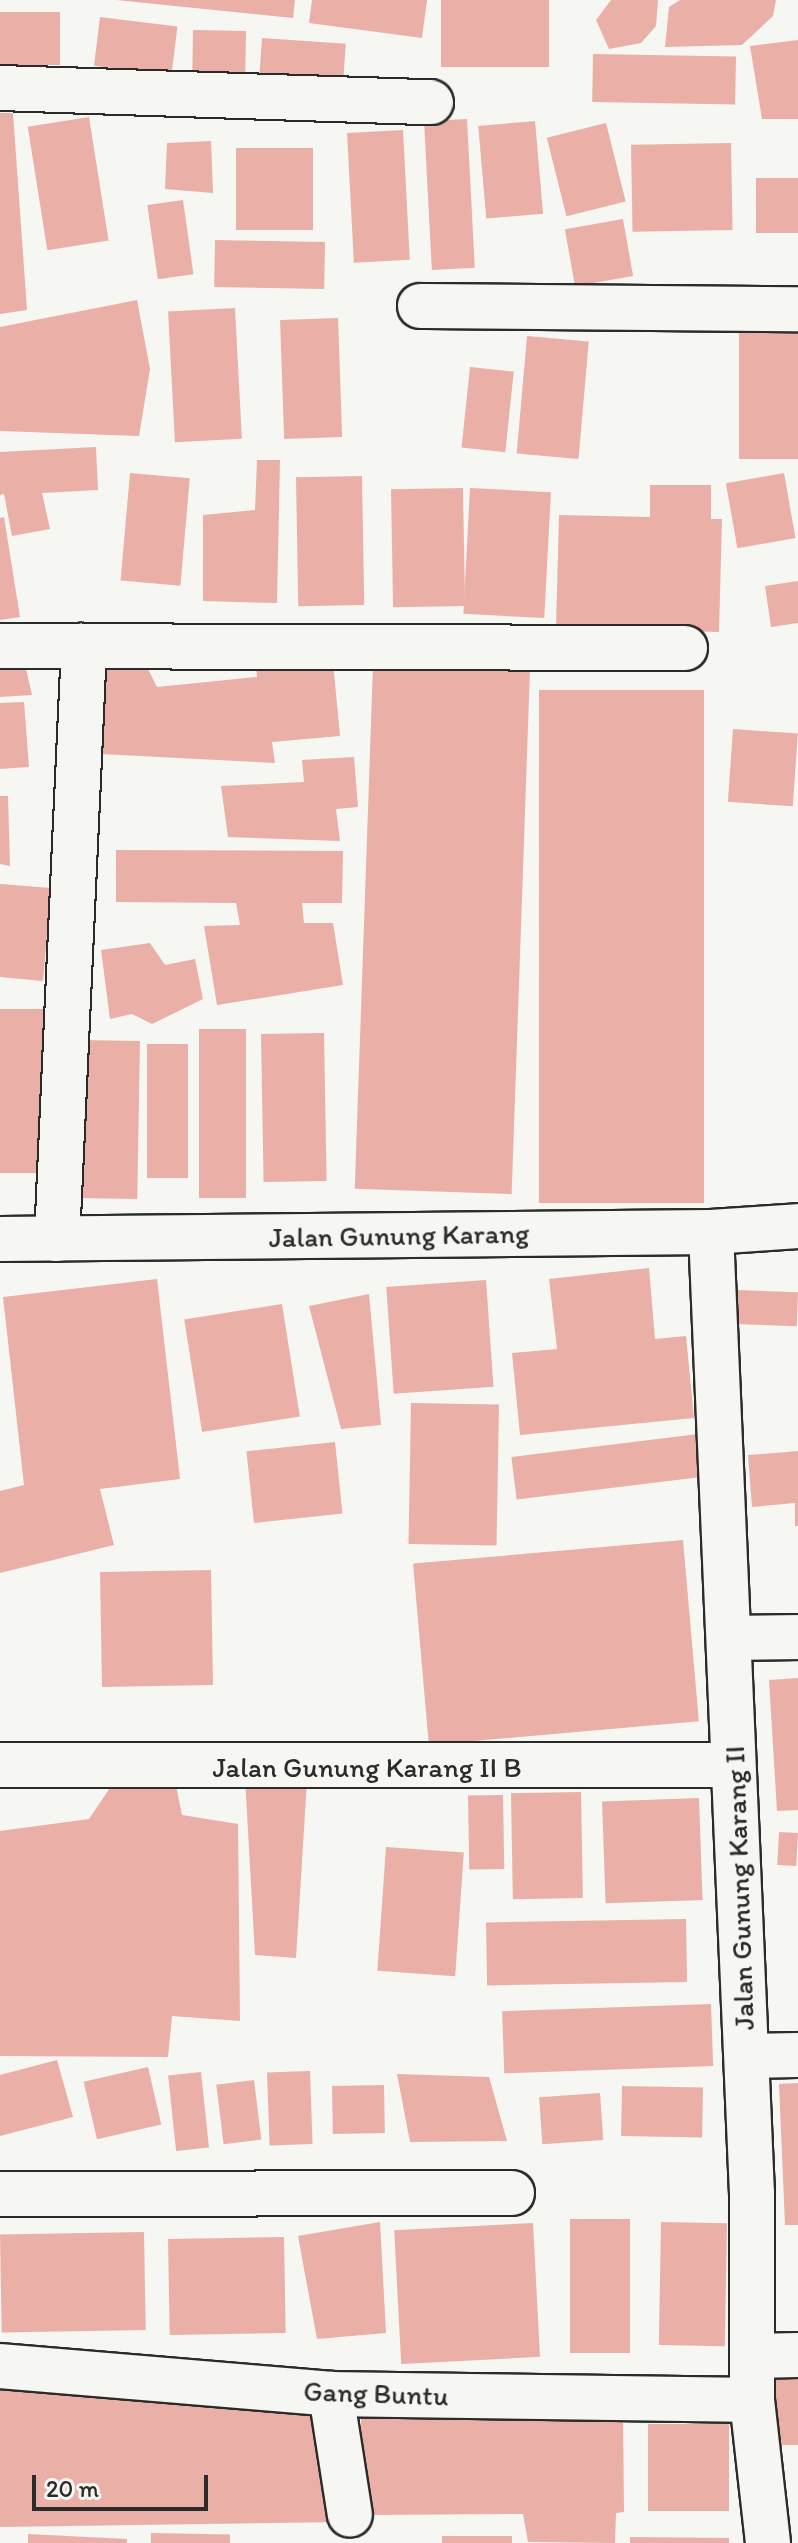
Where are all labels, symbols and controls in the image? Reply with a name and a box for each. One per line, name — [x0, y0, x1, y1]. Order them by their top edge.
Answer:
street label: Jalan Gunung Karang — [269, 1216, 529, 1254]
street label: Jalan Gunung Karang II — [717, 1746, 761, 2030]
street label: Jalan Gunung Karang II B — [213, 1750, 521, 1784]
street label: Gang Buntu — [303, 2374, 449, 2412]
scale bar — [36, 2459, 212, 2509]
text: 20 m — [46, 2474, 99, 2503]

